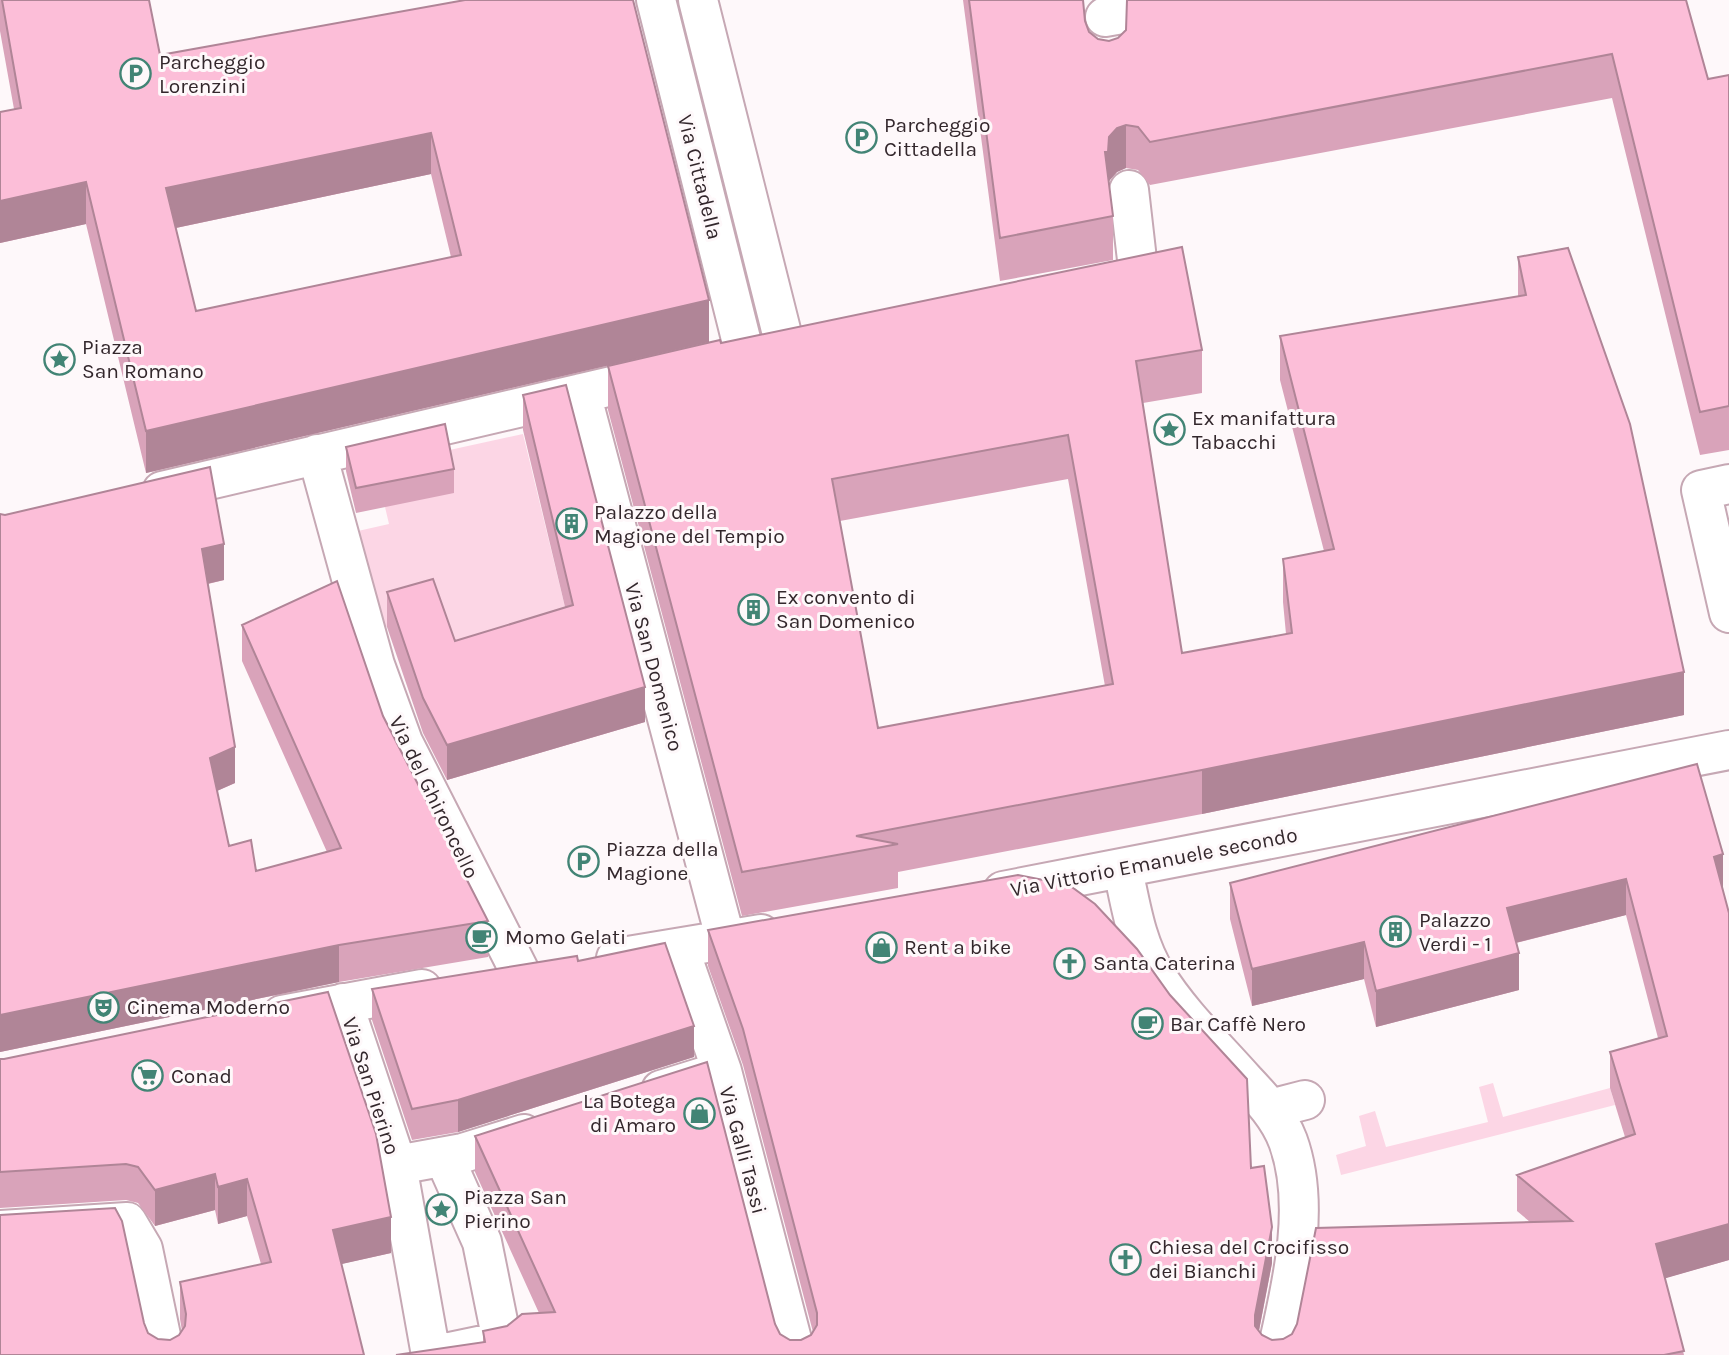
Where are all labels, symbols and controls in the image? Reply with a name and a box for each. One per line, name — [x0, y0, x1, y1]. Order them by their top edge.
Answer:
place label: Parcheggio Lorenzini — [159, 50, 266, 98]
parking icon: Parcheggio Lorenzini — [119, 57, 153, 91]
street label: Via Cittadella — [673, 112, 727, 242]
place label: Parcheggio Cittadella — [884, 113, 991, 161]
parking icon: Parcheggio Cittadella — [844, 120, 878, 154]
place label: Piazza San Romano — [82, 335, 204, 383]
place icon: Piazza San Romano — [42, 342, 76, 376]
place label: Ex manifattura Tabacchi — [1192, 406, 1336, 454]
place icon: Ex manifattura Tabacchi — [1152, 413, 1186, 447]
place label: Palazzo della Magione del Tempio — [594, 500, 785, 548]
building icon: Palazzo della Magione del Tempio — [554, 507, 588, 541]
street label: Via San Domenico — [620, 580, 688, 754]
place label: Ex convento di San Domenico — [776, 585, 916, 633]
building icon: Ex convento di San Domenico — [736, 592, 770, 626]
street label: Via del Ghironcello — [384, 712, 484, 882]
street label: Via Vittorio Emanuele secondo — [1008, 822, 1300, 902]
place label: Piazza della Magione — [606, 837, 718, 885]
parking icon: Piazza della Magione — [566, 844, 600, 878]
place label: Palazzo Verdi - 1 — [1419, 908, 1491, 956]
building icon: Palazzo Verdi - 1 — [1379, 915, 1413, 949]
cafe icon: Momo Gelati — [465, 920, 499, 954]
place label: Momo Gelati — [505, 925, 626, 949]
shop icon: Rent a bike — [864, 930, 898, 964]
place label: Rent a bike — [904, 935, 1011, 959]
church icon: Santa Caterina — [1053, 946, 1087, 980]
place label: Santa Caterina — [1093, 951, 1236, 975]
theatre icon: Cinema Moderno — [87, 990, 121, 1024]
place label: Cinema Moderno — [127, 995, 290, 1019]
cafe icon: Bar Caffè Nero — [1130, 1007, 1164, 1041]
place label: Bar Caffè Nero — [1170, 1012, 1306, 1036]
street label: Via San Pierino — [337, 1014, 405, 1158]
supermarket icon: Conad — [131, 1059, 165, 1093]
place label: Conad — [171, 1064, 232, 1088]
street label: Via Galli Tassi — [714, 1083, 772, 1217]
place label: La Botega di Amaro — [583, 1089, 676, 1137]
shop icon: La Botega di Amaro — [682, 1096, 716, 1130]
place label: Piazza San Pierino — [464, 1185, 567, 1233]
place icon: Piazza San Pierino — [424, 1192, 458, 1226]
place label: Chiesa del Crocifisso dei Bianchi — [1149, 1235, 1349, 1283]
church icon: Chiesa del Crocifisso dei Bianchi — [1109, 1242, 1143, 1276]

